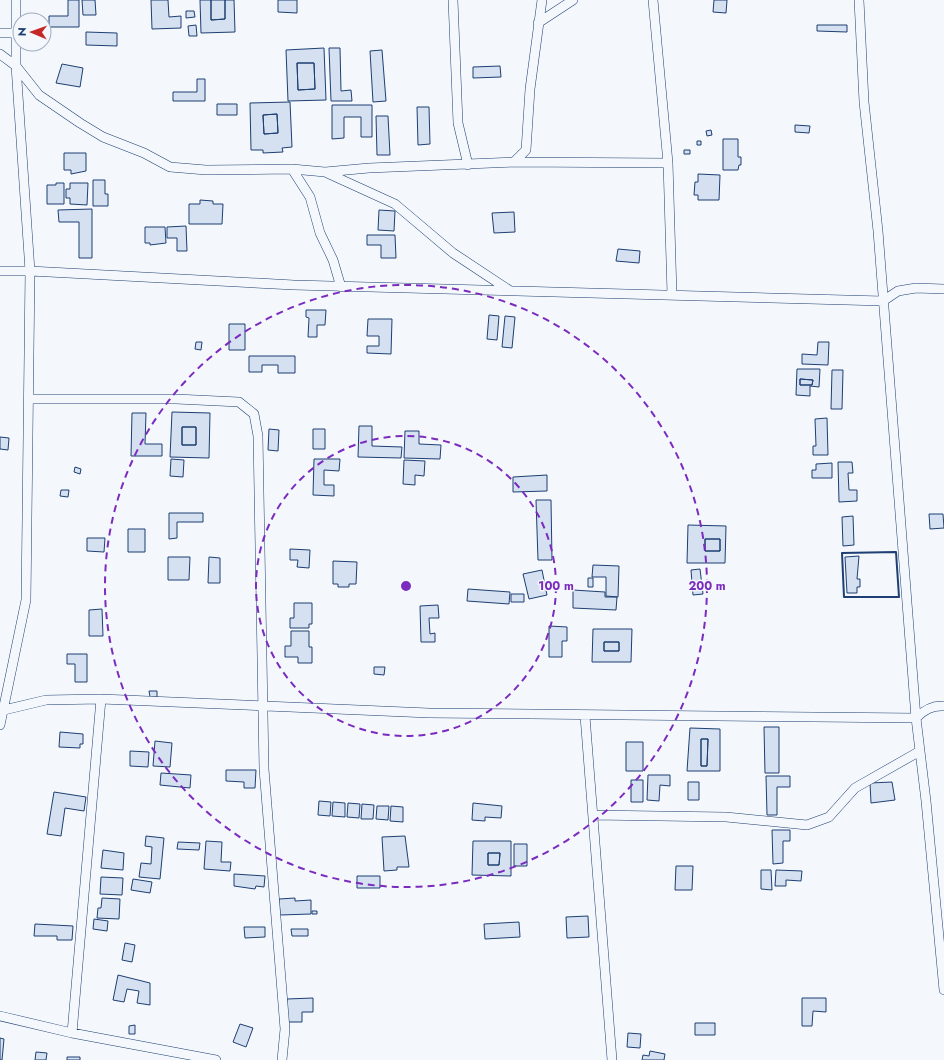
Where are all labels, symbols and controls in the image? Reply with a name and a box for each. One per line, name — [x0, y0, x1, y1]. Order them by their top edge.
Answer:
north arrow — [12, 12, 52, 52]
text: N — [14, 27, 30, 36]
text: 100 m — [538, 577, 574, 595]
text: 200 m — [688, 577, 726, 595]
centre of rings — [399, 579, 413, 593]

